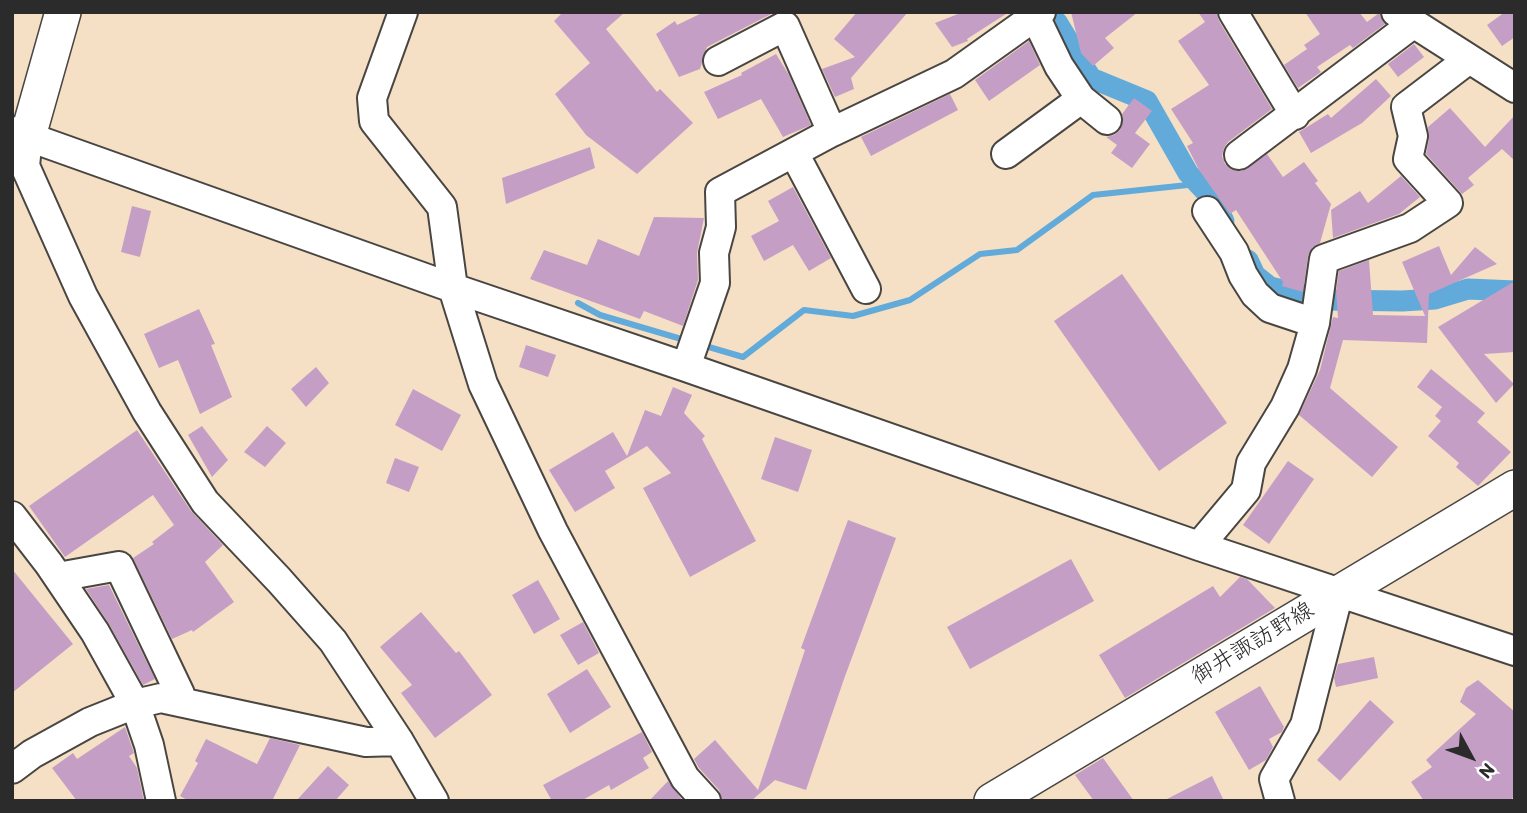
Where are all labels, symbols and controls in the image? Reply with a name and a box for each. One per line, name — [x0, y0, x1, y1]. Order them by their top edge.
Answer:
street label: 御井諏訪野線 — [1187, 597, 1319, 691]
north arrow — [1436, 722, 1506, 792]
text: N — [1474, 759, 1500, 783]

